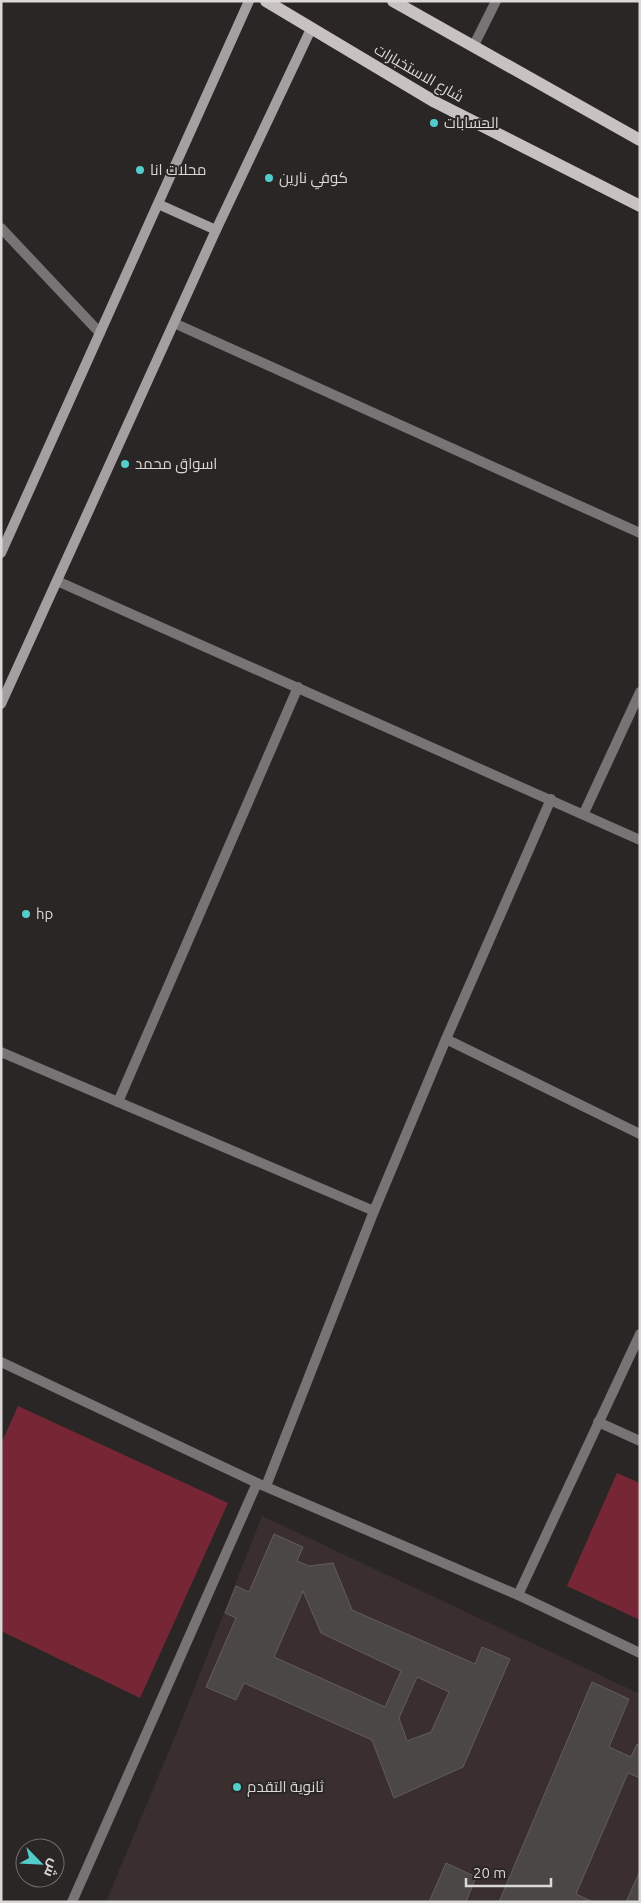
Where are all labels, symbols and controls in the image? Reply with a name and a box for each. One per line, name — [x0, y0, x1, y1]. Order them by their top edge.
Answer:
street label: شارع الاستخبارات — [370, 40, 467, 108]
place label: الحسابات — [444, 114, 499, 131]
marker: الحسابات — [428, 117, 440, 129]
place label: محلات انا — [150, 161, 207, 178]
marker: محلات انا — [134, 164, 146, 176]
place label: كوفي نارين — [279, 169, 348, 190]
marker: كوفي نارين — [263, 172, 275, 184]
place label: اسواق محمد — [135, 455, 217, 474]
marker: اسواق محمد — [119, 458, 131, 470]
place label: hp — [36, 905, 53, 922]
marker: hp — [20, 908, 32, 920]
place label: ثانوية التقدم — [247, 1778, 324, 1797]
marker: ثانوية التقدم — [231, 1781, 243, 1793]
north arrow — [15, 1838, 65, 1888]
text: ش — [40, 1856, 63, 1880]
scale bar — [466, 1856, 551, 1888]
text: 20 m — [473, 1864, 506, 1881]

